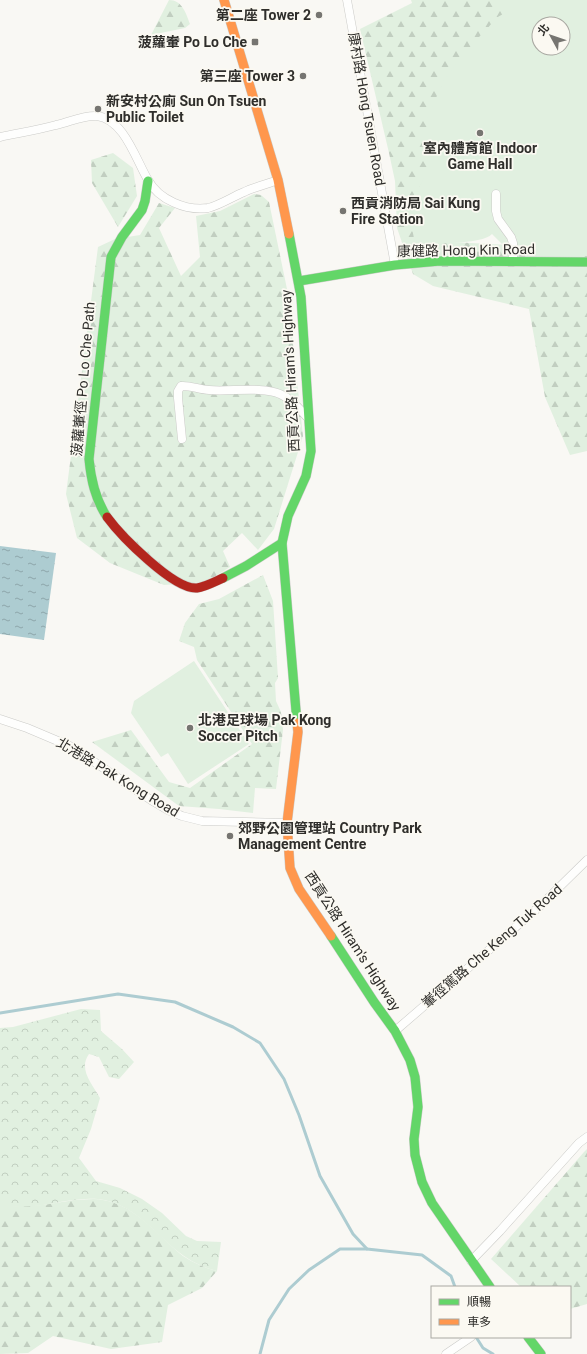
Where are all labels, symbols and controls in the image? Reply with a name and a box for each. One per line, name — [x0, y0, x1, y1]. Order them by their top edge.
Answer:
place label: 第二座 Tower 2 — [216, 7, 311, 23]
marker: 第二座 Tower 2 — [314, 10, 324, 20]
north arrow — [531, 16, 571, 56]
text: 北 — [535, 22, 552, 38]
street label: 康村路 Hong Tsuen Road — [346, 31, 388, 187]
place label: 菠蘿輋 Po Lo Che — [138, 34, 247, 50]
marker: 菠蘿輋 Po Lo Che — [250, 37, 260, 47]
place label: 第三座 Tower 3 — [200, 68, 295, 84]
marker: 第三座 Tower 3 — [298, 71, 308, 81]
place label: 新安村公廁 Sun On Tsuen Public Toilet — [106, 93, 267, 125]
marker: 新安村公廁 Sun On Tsuen Public Toilet — [93, 104, 103, 114]
marker: 室內體育館 Indoor Game Hall — [475, 128, 485, 138]
place label: 室內體育館 Indoor Game Hall — [423, 140, 537, 172]
place label: 西貢消防局 Sai Kung Fire Station — [351, 195, 480, 227]
marker: 西貢消防局 Sai Kung Fire Station — [338, 206, 348, 216]
street label: 康健路 Hong Kin Road — [397, 241, 535, 259]
street label: 西貢公路 Hiram's Highway — [278, 289, 302, 453]
street label: 菠蘿輋徑 Po Lo Che Path — [68, 301, 98, 457]
place label: 北港足球場 Pak Kong Soccer Pitch — [198, 712, 331, 744]
marker: 北港足球場 Pak Kong Soccer Pitch — [185, 723, 195, 733]
street label: 北港路 Pak Kong Road — [54, 734, 182, 820]
place label: 郊野公園管理站 Country Park Management Centre — [238, 820, 422, 852]
marker: 郊野公園管理站 Country Park Management Centre — [225, 831, 235, 841]
street label: 西貢公路 Hiram's Highway — [302, 868, 404, 1014]
street label: 輋徑篤路 Che Keng Tuk Road — [419, 881, 565, 1011]
legend — [431, 1286, 571, 1338]
text: 順暢 — [467, 1295, 491, 1309]
text: 車多 — [467, 1315, 491, 1329]

